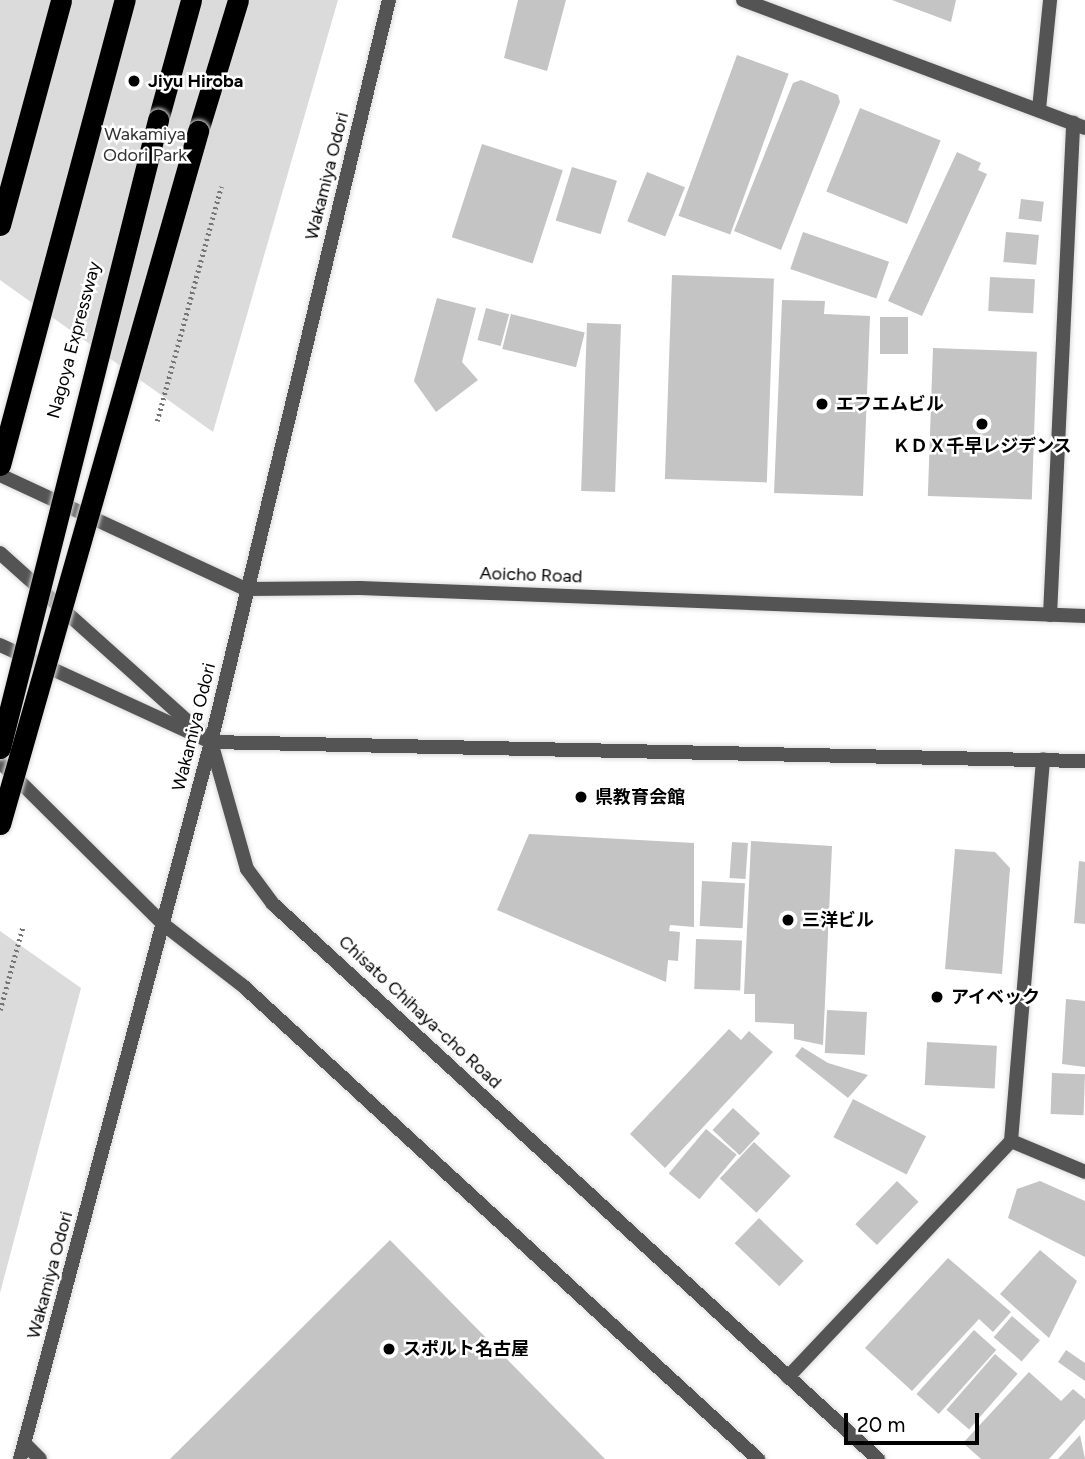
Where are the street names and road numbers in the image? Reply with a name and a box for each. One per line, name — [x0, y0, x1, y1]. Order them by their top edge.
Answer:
street label: Wakamiya Odori — [301, 110, 353, 242]
street label: Nagoya Expressway — [43, 259, 105, 421]
street label: Aoicho Road — [479, 562, 583, 588]
street label: Wakamiya Odori — [168, 661, 220, 793]
street label: Chisato Chihaya-cho Road — [334, 931, 506, 1093]
street label: Wakamiya Odori — [23, 1209, 77, 1341]

